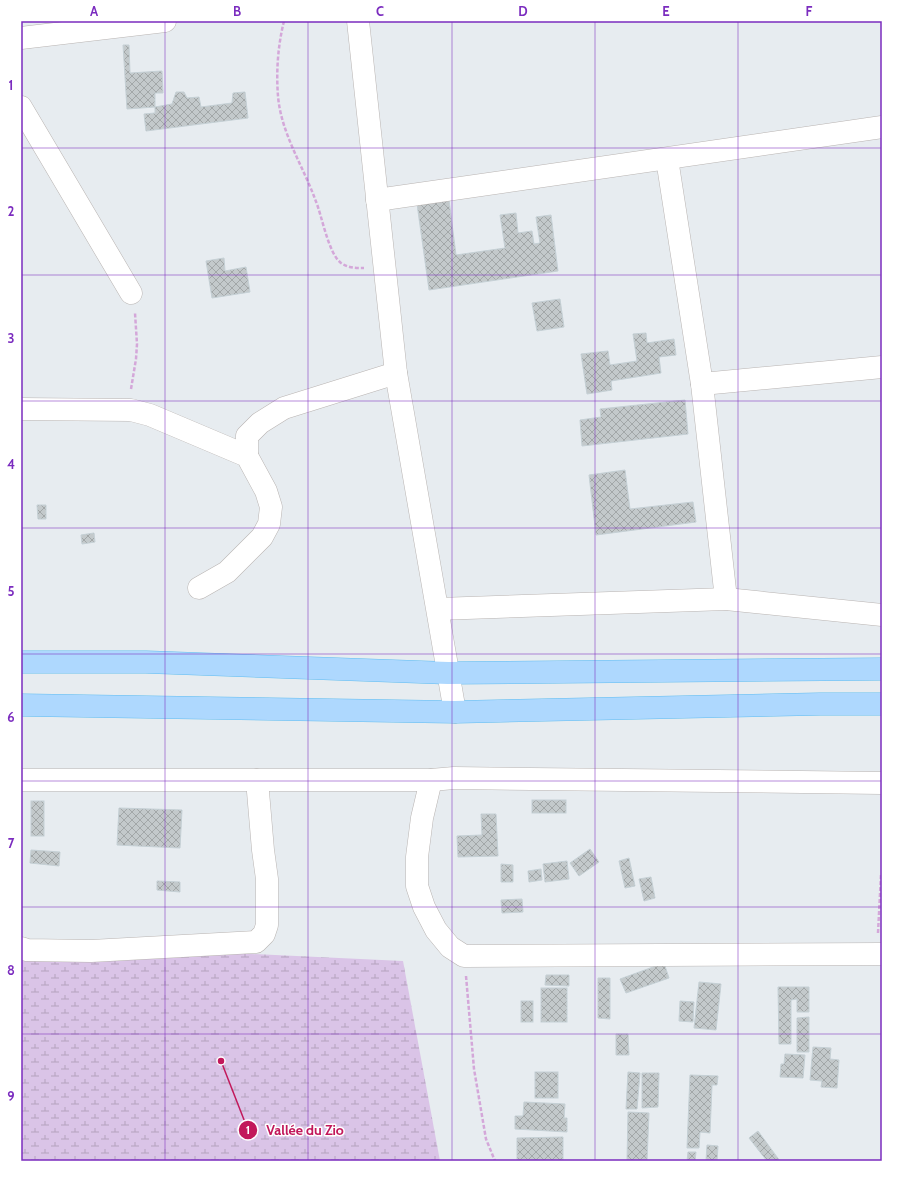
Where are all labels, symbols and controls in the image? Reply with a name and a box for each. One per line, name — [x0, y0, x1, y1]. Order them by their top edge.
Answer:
text: A — [90, 3, 99, 19]
text: B — [233, 3, 241, 19]
text: C — [376, 3, 384, 19]
text: D — [518, 3, 528, 19]
text: E — [662, 3, 670, 19]
text: F — [806, 3, 813, 19]
text: 1 — [9, 77, 13, 93]
text: 2 — [8, 203, 15, 219]
text: 3 — [7, 330, 15, 346]
text: 4 — [7, 456, 15, 472]
text: 5 — [8, 583, 15, 599]
text: 6 — [7, 709, 15, 725]
text: 7 — [8, 835, 15, 851]
text: 8 — [7, 962, 15, 978]
text: 9 — [7, 1088, 15, 1104]
callout: Vallée du Zio — [238, 1117, 352, 1143]
text: Vallée du Zio — [266, 1121, 344, 1139]
text: 1 — [246, 1122, 250, 1137]

